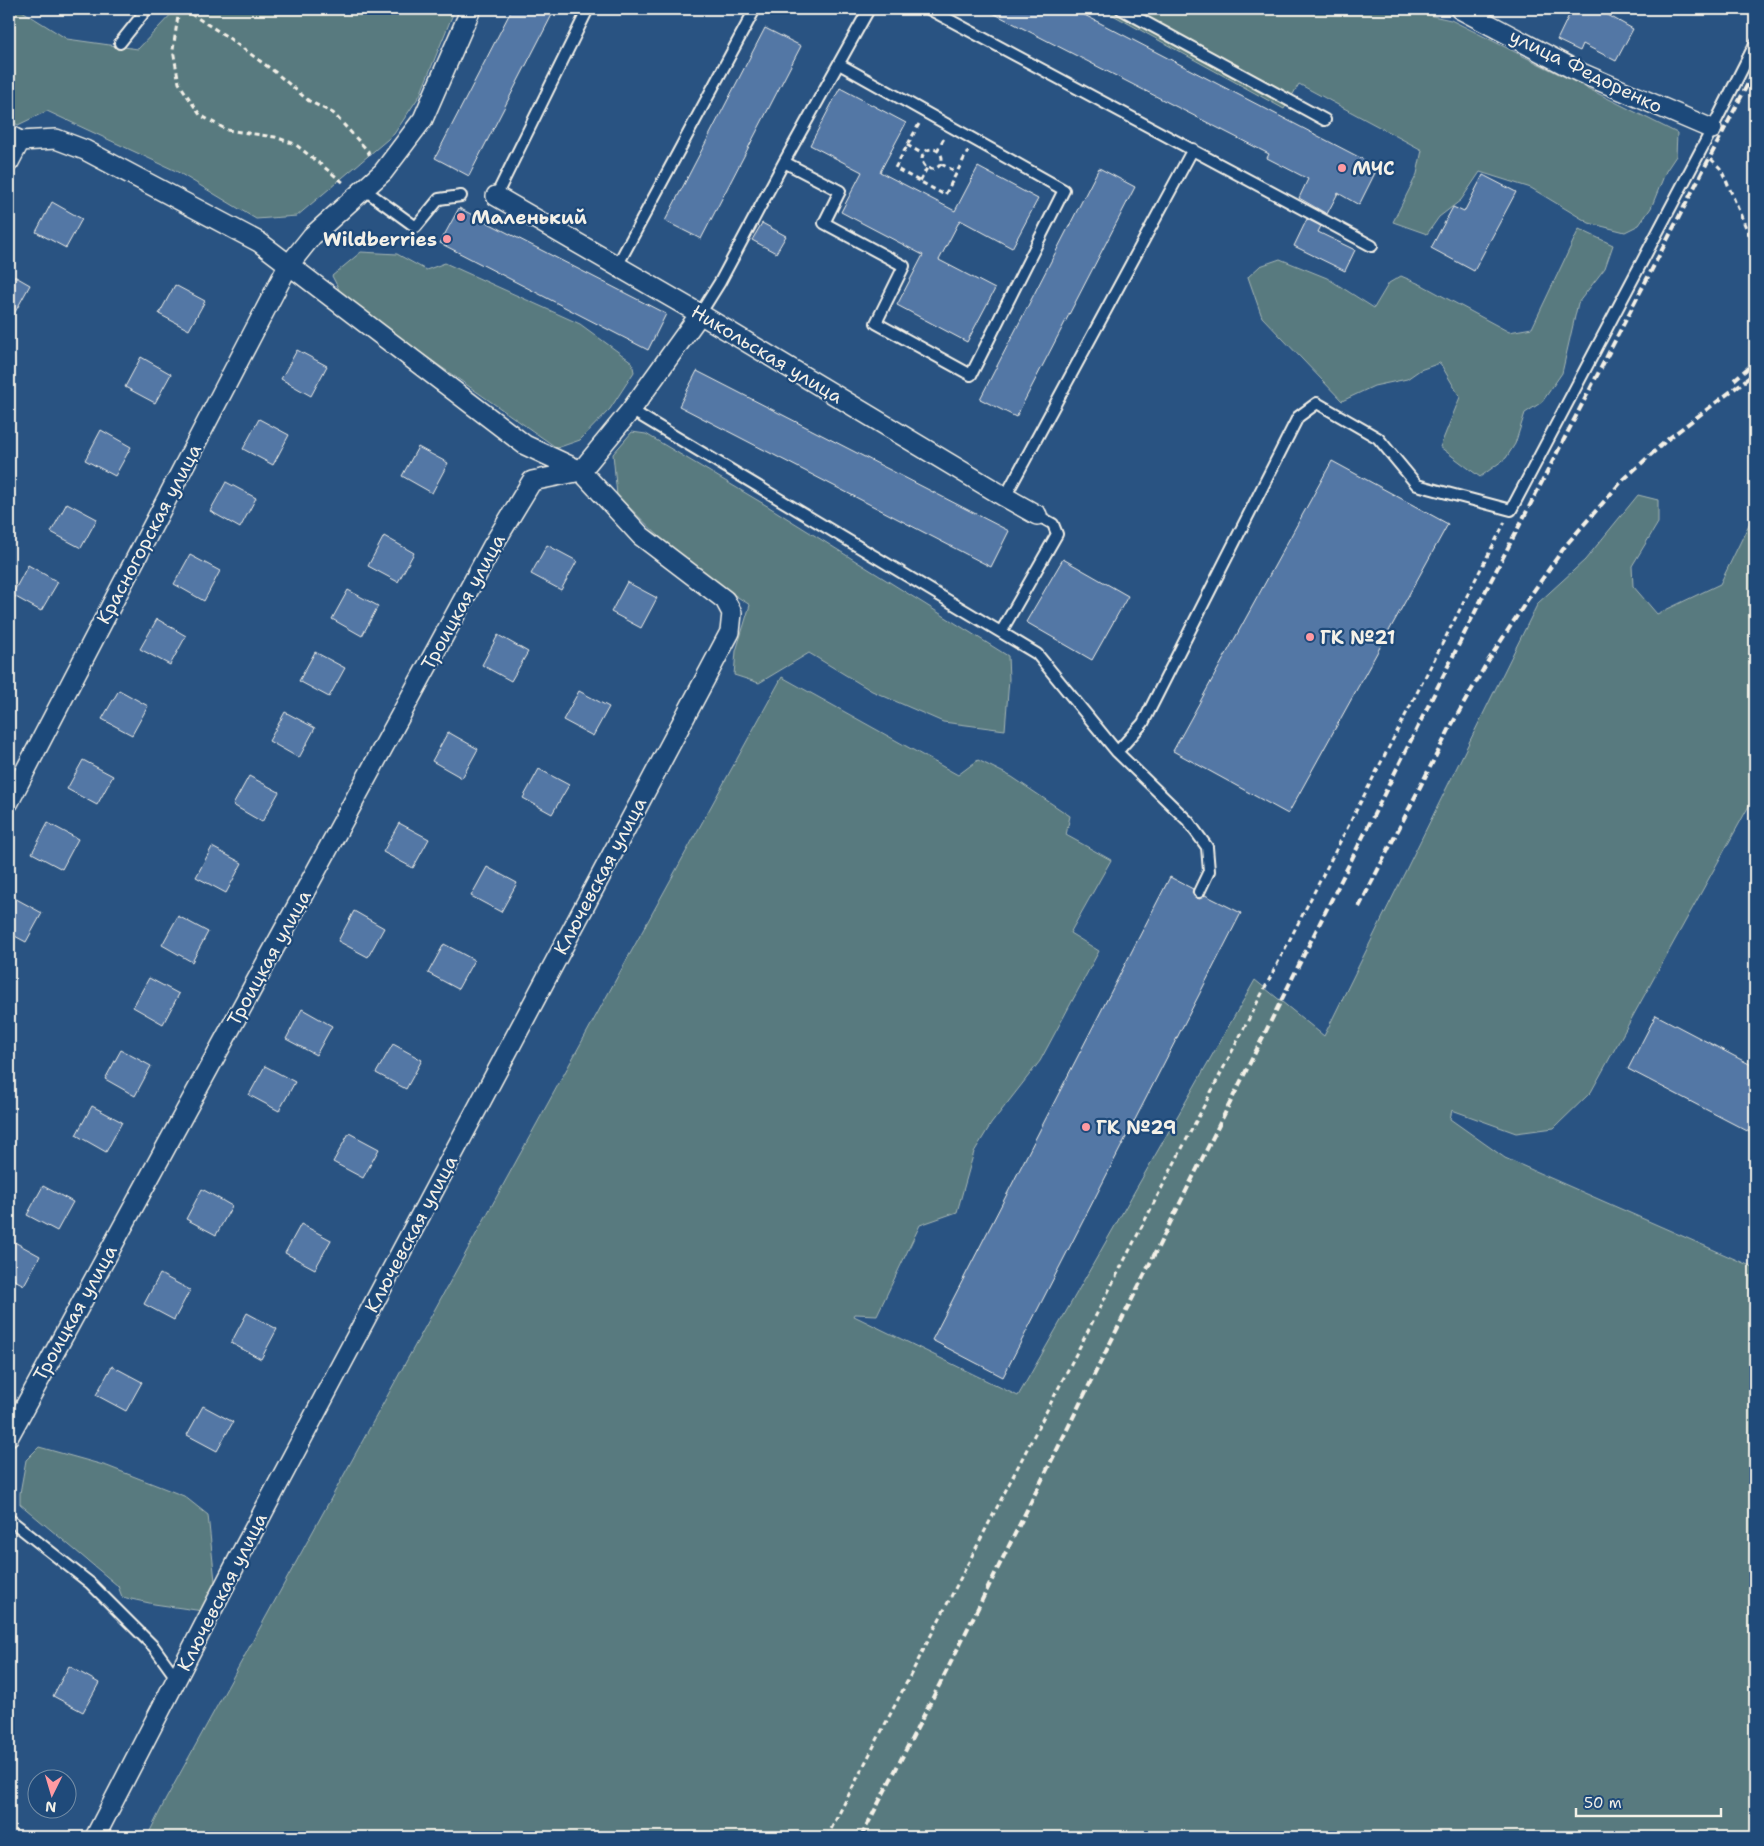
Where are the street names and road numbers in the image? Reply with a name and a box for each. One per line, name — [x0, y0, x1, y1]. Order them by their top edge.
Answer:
street label: улица Федоренко — [1505, 23, 1667, 119]
street label: Никольская улица — [687, 299, 847, 409]
street label: Красногорская улица — [91, 439, 207, 629]
street label: Троицкая улица — [415, 529, 511, 674]
street label: Ключевская улица — [548, 793, 652, 959]
street label: Троицкая улица — [221, 885, 317, 1030]
street label: Ключевская улица — [359, 1151, 463, 1317]
street label: Троицкая улица — [27, 1240, 123, 1385]
street label: Ключевская улица — [171, 1508, 273, 1676]

